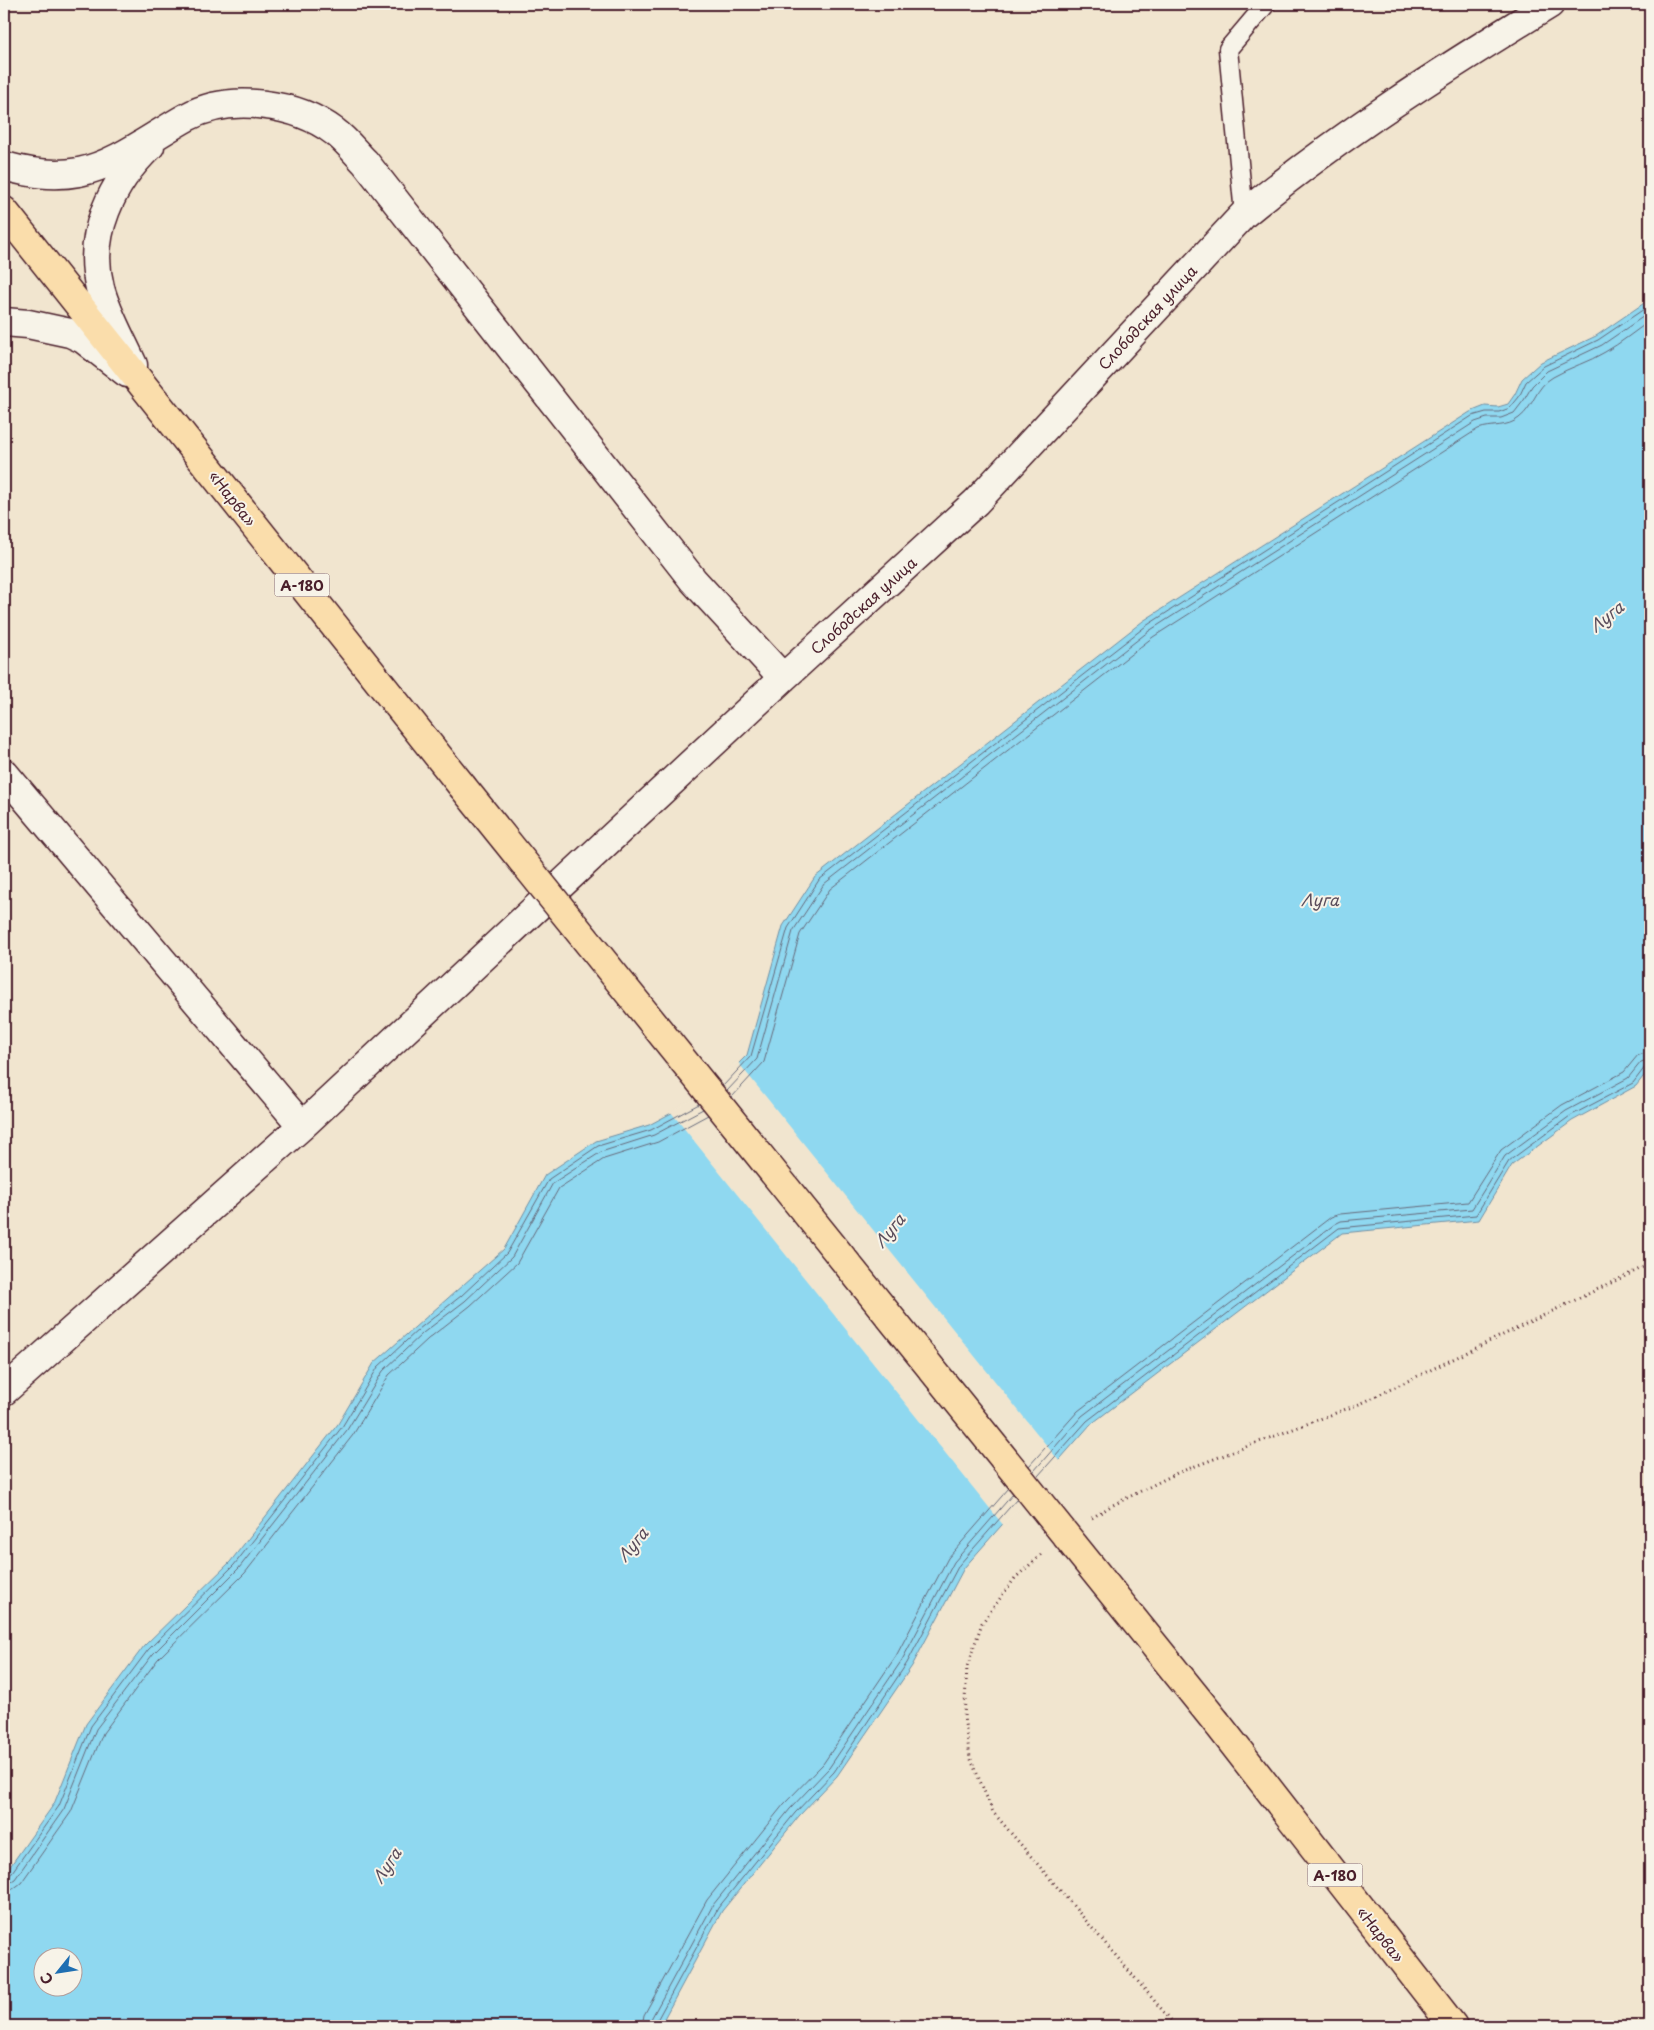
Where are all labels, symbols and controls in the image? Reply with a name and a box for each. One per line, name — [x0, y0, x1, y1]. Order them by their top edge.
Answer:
street label: Слободская улица — [1092, 259, 1202, 375]
street label: «Нарва» — [204, 465, 263, 531]
street label: Слободская улица — [805, 551, 922, 659]
road number: А-180 — [274, 574, 330, 596]
water label: Луга — [1584, 594, 1629, 637]
water label: Луга — [1301, 887, 1340, 911]
water label: Луга — [868, 1207, 911, 1252]
water label: Луга — [611, 1521, 654, 1566]
water label: Луга — [366, 1842, 407, 1887]
road number: А-180 — [1308, 1864, 1362, 1886]
street label: «Нарва» — [1352, 1901, 1411, 1967]
north arrow — [32, 1948, 82, 1998]
text: С — [35, 1969, 58, 1989]

